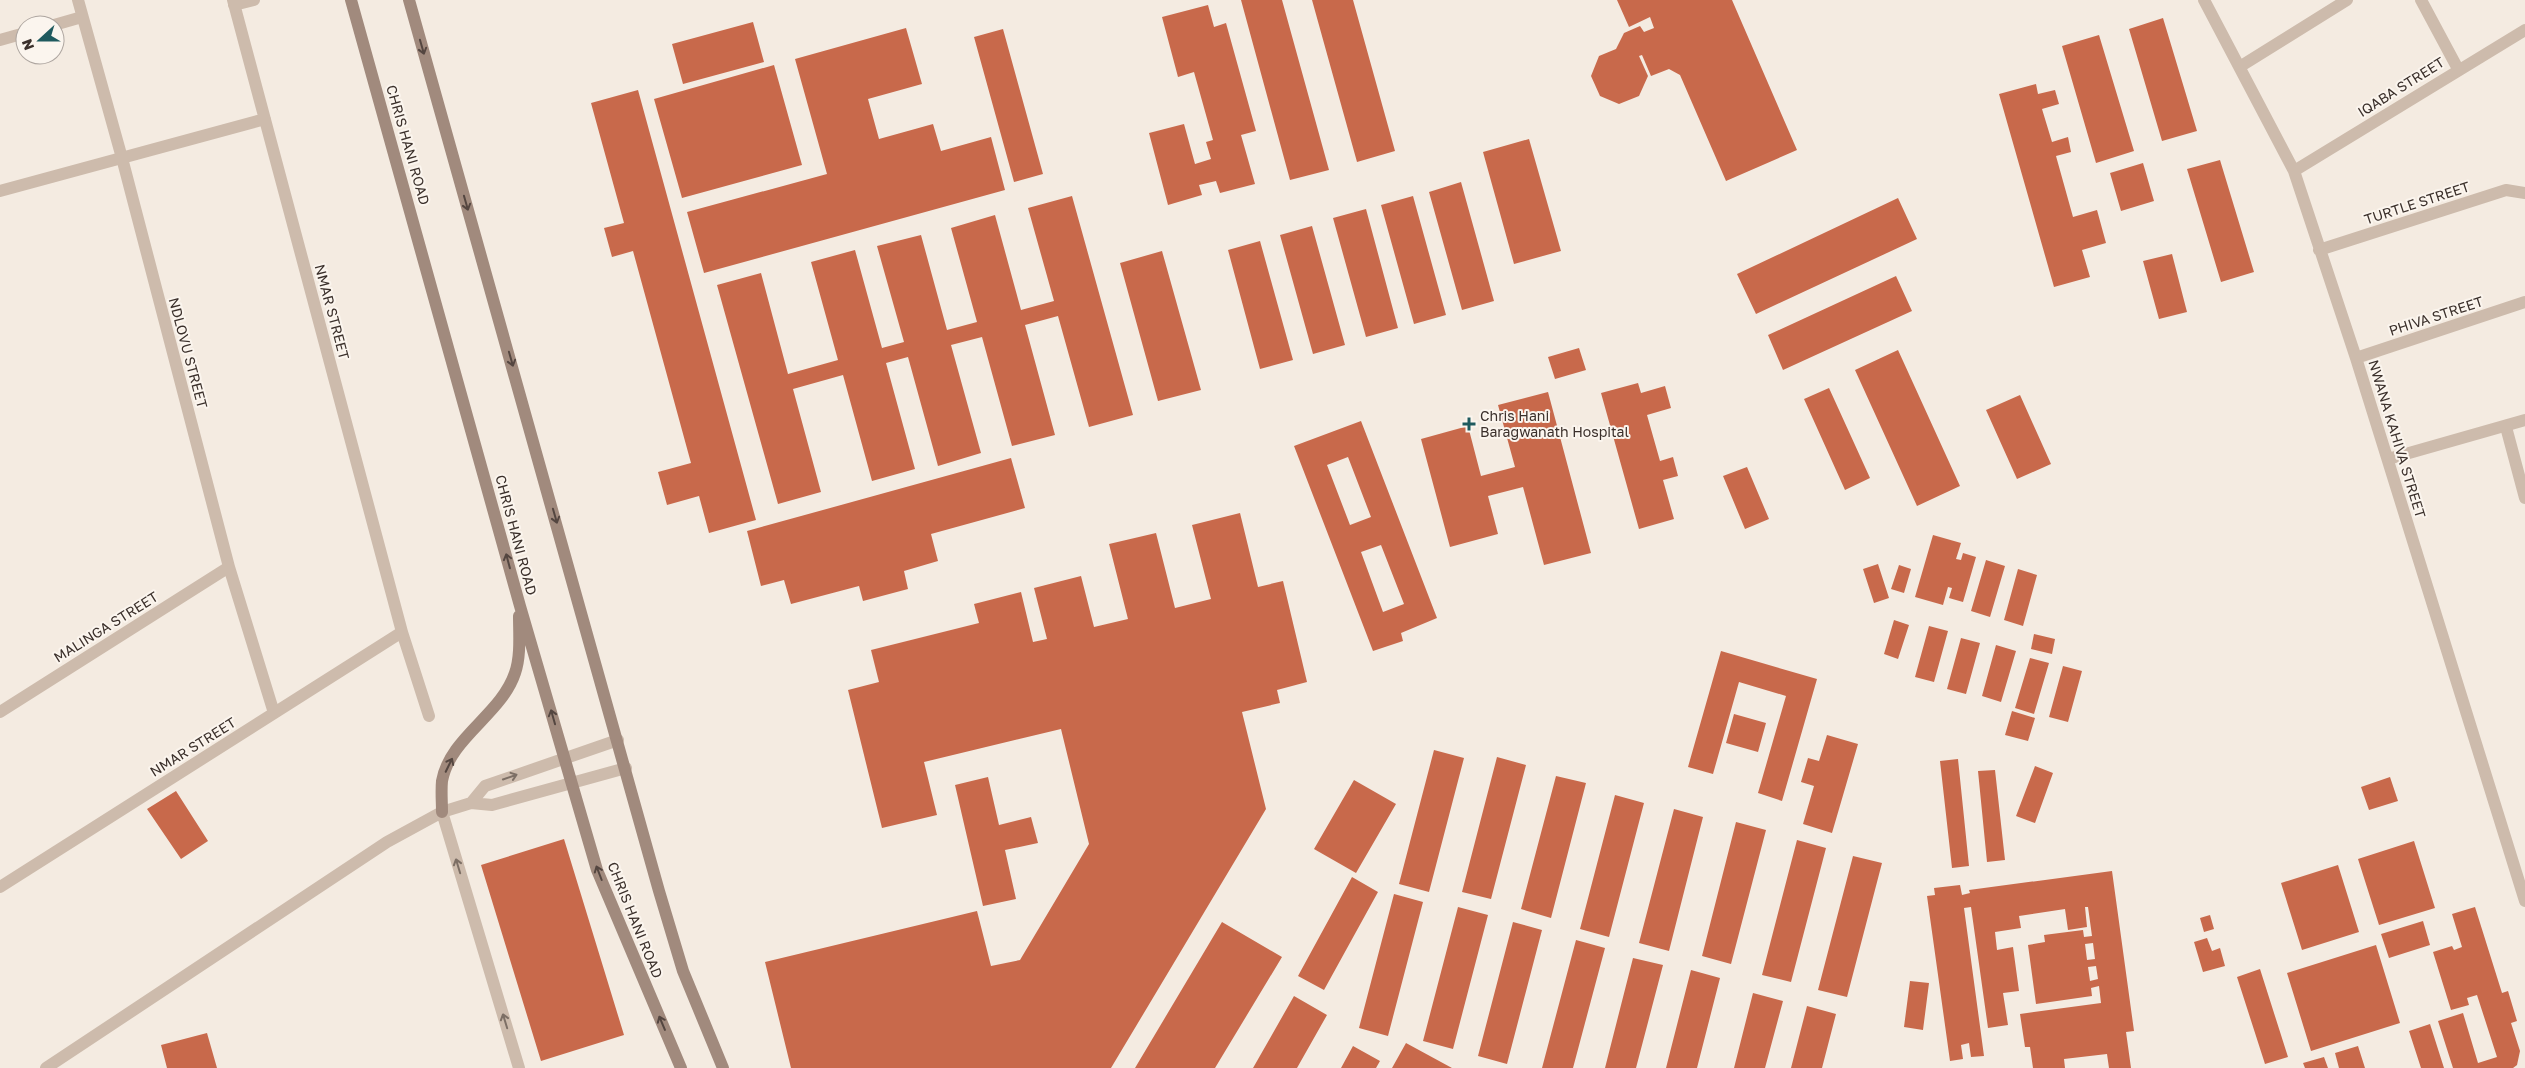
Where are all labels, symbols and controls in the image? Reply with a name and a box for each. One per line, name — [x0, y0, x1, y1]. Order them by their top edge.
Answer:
north arrow — [15, 15, 65, 65]
text: N — [18, 37, 37, 53]
one-way arrow — [417, 38, 427, 54]
street label: IQABA STREET — [2354, 53, 2447, 120]
street label: CHRIS HANI ROAD — [383, 83, 434, 207]
street label: TURTLE STREET — [2362, 177, 2472, 228]
one-way arrow — [462, 195, 472, 211]
street label: NMAR STREET — [312, 262, 353, 362]
street label: PHIVA STREET — [2387, 292, 2485, 339]
street label: NDLOVU STREET — [166, 296, 212, 410]
one-way arrow — [507, 351, 517, 367]
street label: NWANA KAHIVA STREET — [2365, 358, 2430, 520]
place label: Chris Hani Baragwanath Hospital — [1480, 407, 1629, 440]
marker: Chris Hani Baragwanath Hospital — [1462, 417, 1476, 431]
street label: CHRIS HANI ROAD — [492, 473, 541, 597]
one-way arrow — [551, 507, 560, 523]
one-way arrow — [502, 554, 512, 570]
street label: MALINGA STREET — [50, 587, 161, 666]
one-way arrow — [547, 710, 557, 726]
street label: NMAR STREET — [147, 713, 239, 780]
one-way arrow — [445, 758, 454, 773]
one-way arrow — [502, 772, 518, 781]
one-way arrow — [453, 858, 463, 874]
street label: CHRIS HANI ROAD — [604, 859, 667, 980]
one-way arrow — [594, 866, 603, 881]
one-way arrow — [500, 1014, 510, 1030]
one-way arrow — [656, 1016, 666, 1031]

